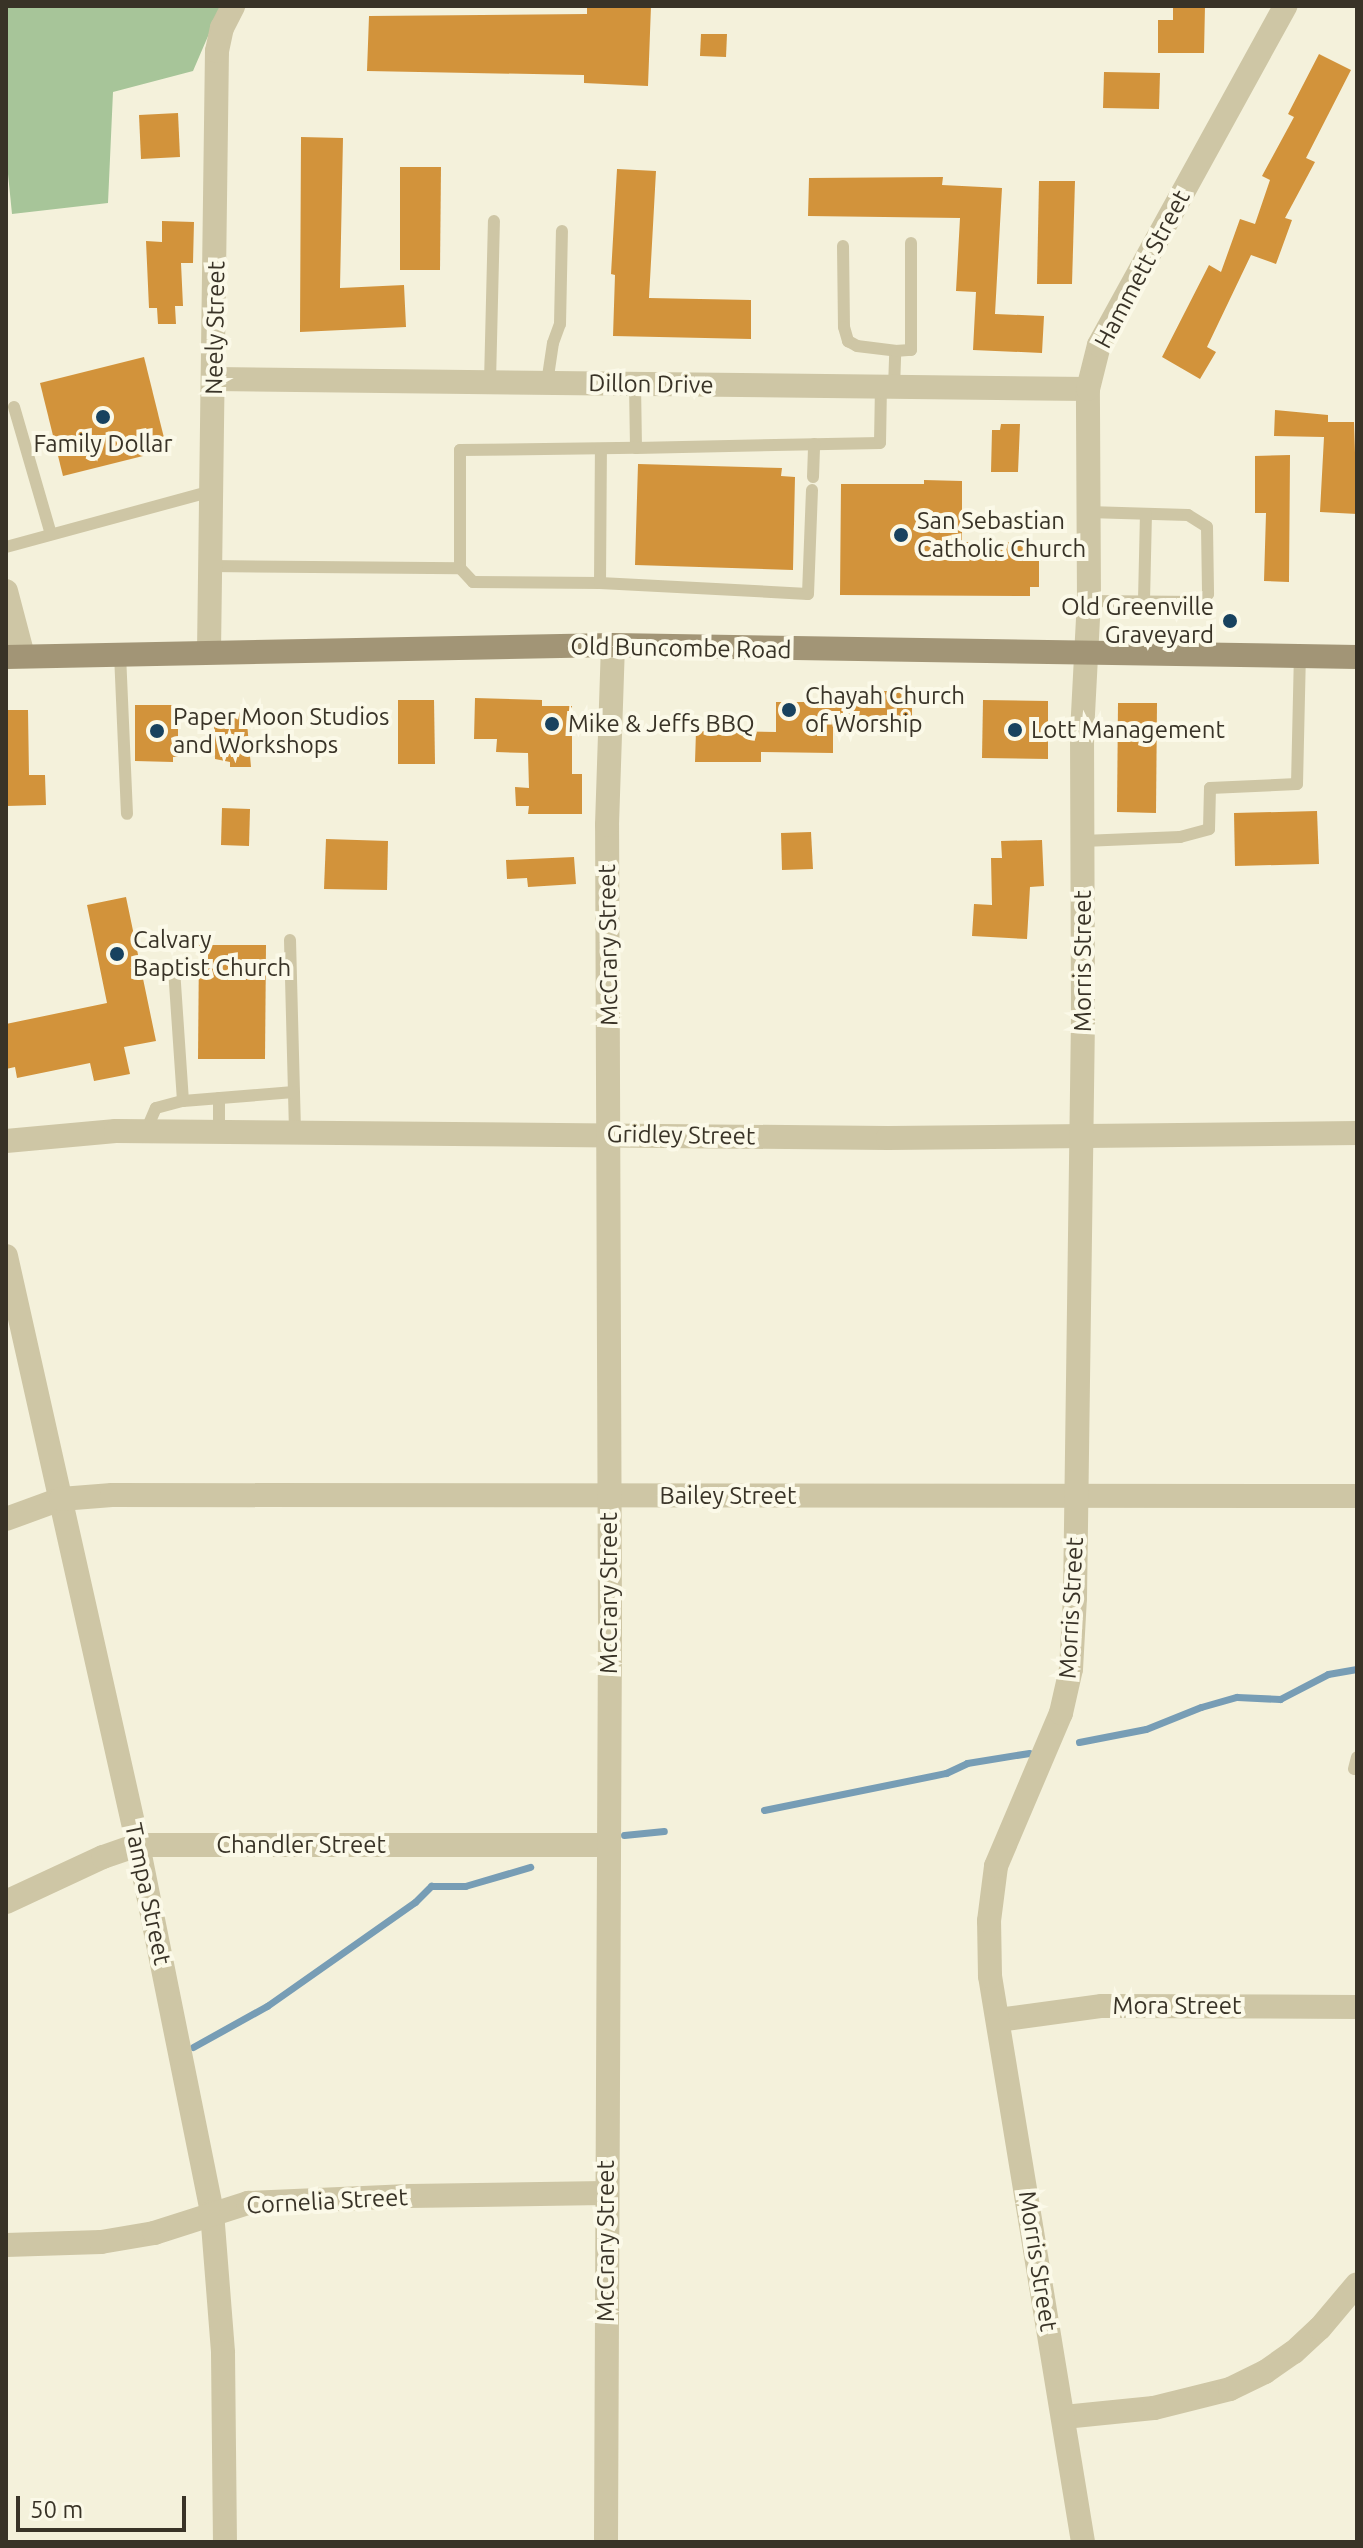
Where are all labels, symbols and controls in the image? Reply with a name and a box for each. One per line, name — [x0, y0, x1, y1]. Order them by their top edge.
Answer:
street label: Hammett Street — [1088, 185, 1196, 353]
street label: Neely Street — [199, 261, 231, 395]
street label: Dillon Drive — [588, 369, 714, 399]
marker: Family Dollar — [94, 408, 112, 426]
place label: Family Dollar — [34, 430, 172, 458]
place label: San Sebastian Catholic Church — [917, 507, 1086, 563]
marker: San Sebastian Catholic Church — [892, 526, 910, 544]
place label: Old Greenville Graveyard — [1061, 593, 1214, 649]
marker: Old Greenville Graveyard — [1221, 612, 1239, 630]
street label: Old Buncombe Road — [570, 632, 792, 664]
place label: Chayah Church of Worship — [805, 682, 965, 738]
marker: Chayah Church of Worship — [780, 701, 798, 719]
place label: Paper Moon Studios and Workshops — [173, 703, 390, 759]
place label: Mike & Jeffs BBQ — [568, 710, 755, 738]
marker: Mike & Jeffs BBQ — [543, 715, 561, 733]
place label: Lott Management — [1031, 716, 1225, 744]
marker: Lott Management — [1006, 721, 1024, 739]
marker: Paper Moon Studios and Workshops — [148, 722, 166, 740]
street label: McCrary Street — [592, 864, 624, 1026]
street label: Morris Street — [1069, 890, 1097, 1032]
place label: Calvary Baptist Church — [133, 926, 291, 982]
marker: Calvary Baptist Church — [108, 945, 126, 963]
street label: Gridley Street — [607, 1119, 755, 1151]
street label: Bailey Street — [659, 1482, 797, 1510]
street label: McCrary Street — [595, 1512, 623, 1674]
street label: Morris Street — [1053, 1536, 1089, 1680]
street label: Tampa Street — [119, 1820, 177, 1968]
street label: Chandler Street — [216, 1831, 386, 1859]
street label: Mora Street — [1113, 1992, 1241, 2020]
street label: McCrary Street — [592, 2160, 620, 2322]
street label: Cornelia Street — [245, 2182, 409, 2220]
street label: Morris Street — [1013, 2189, 1063, 2333]
scale bar — [20, 2480, 190, 2530]
text: 50 m — [30, 2496, 83, 2523]

